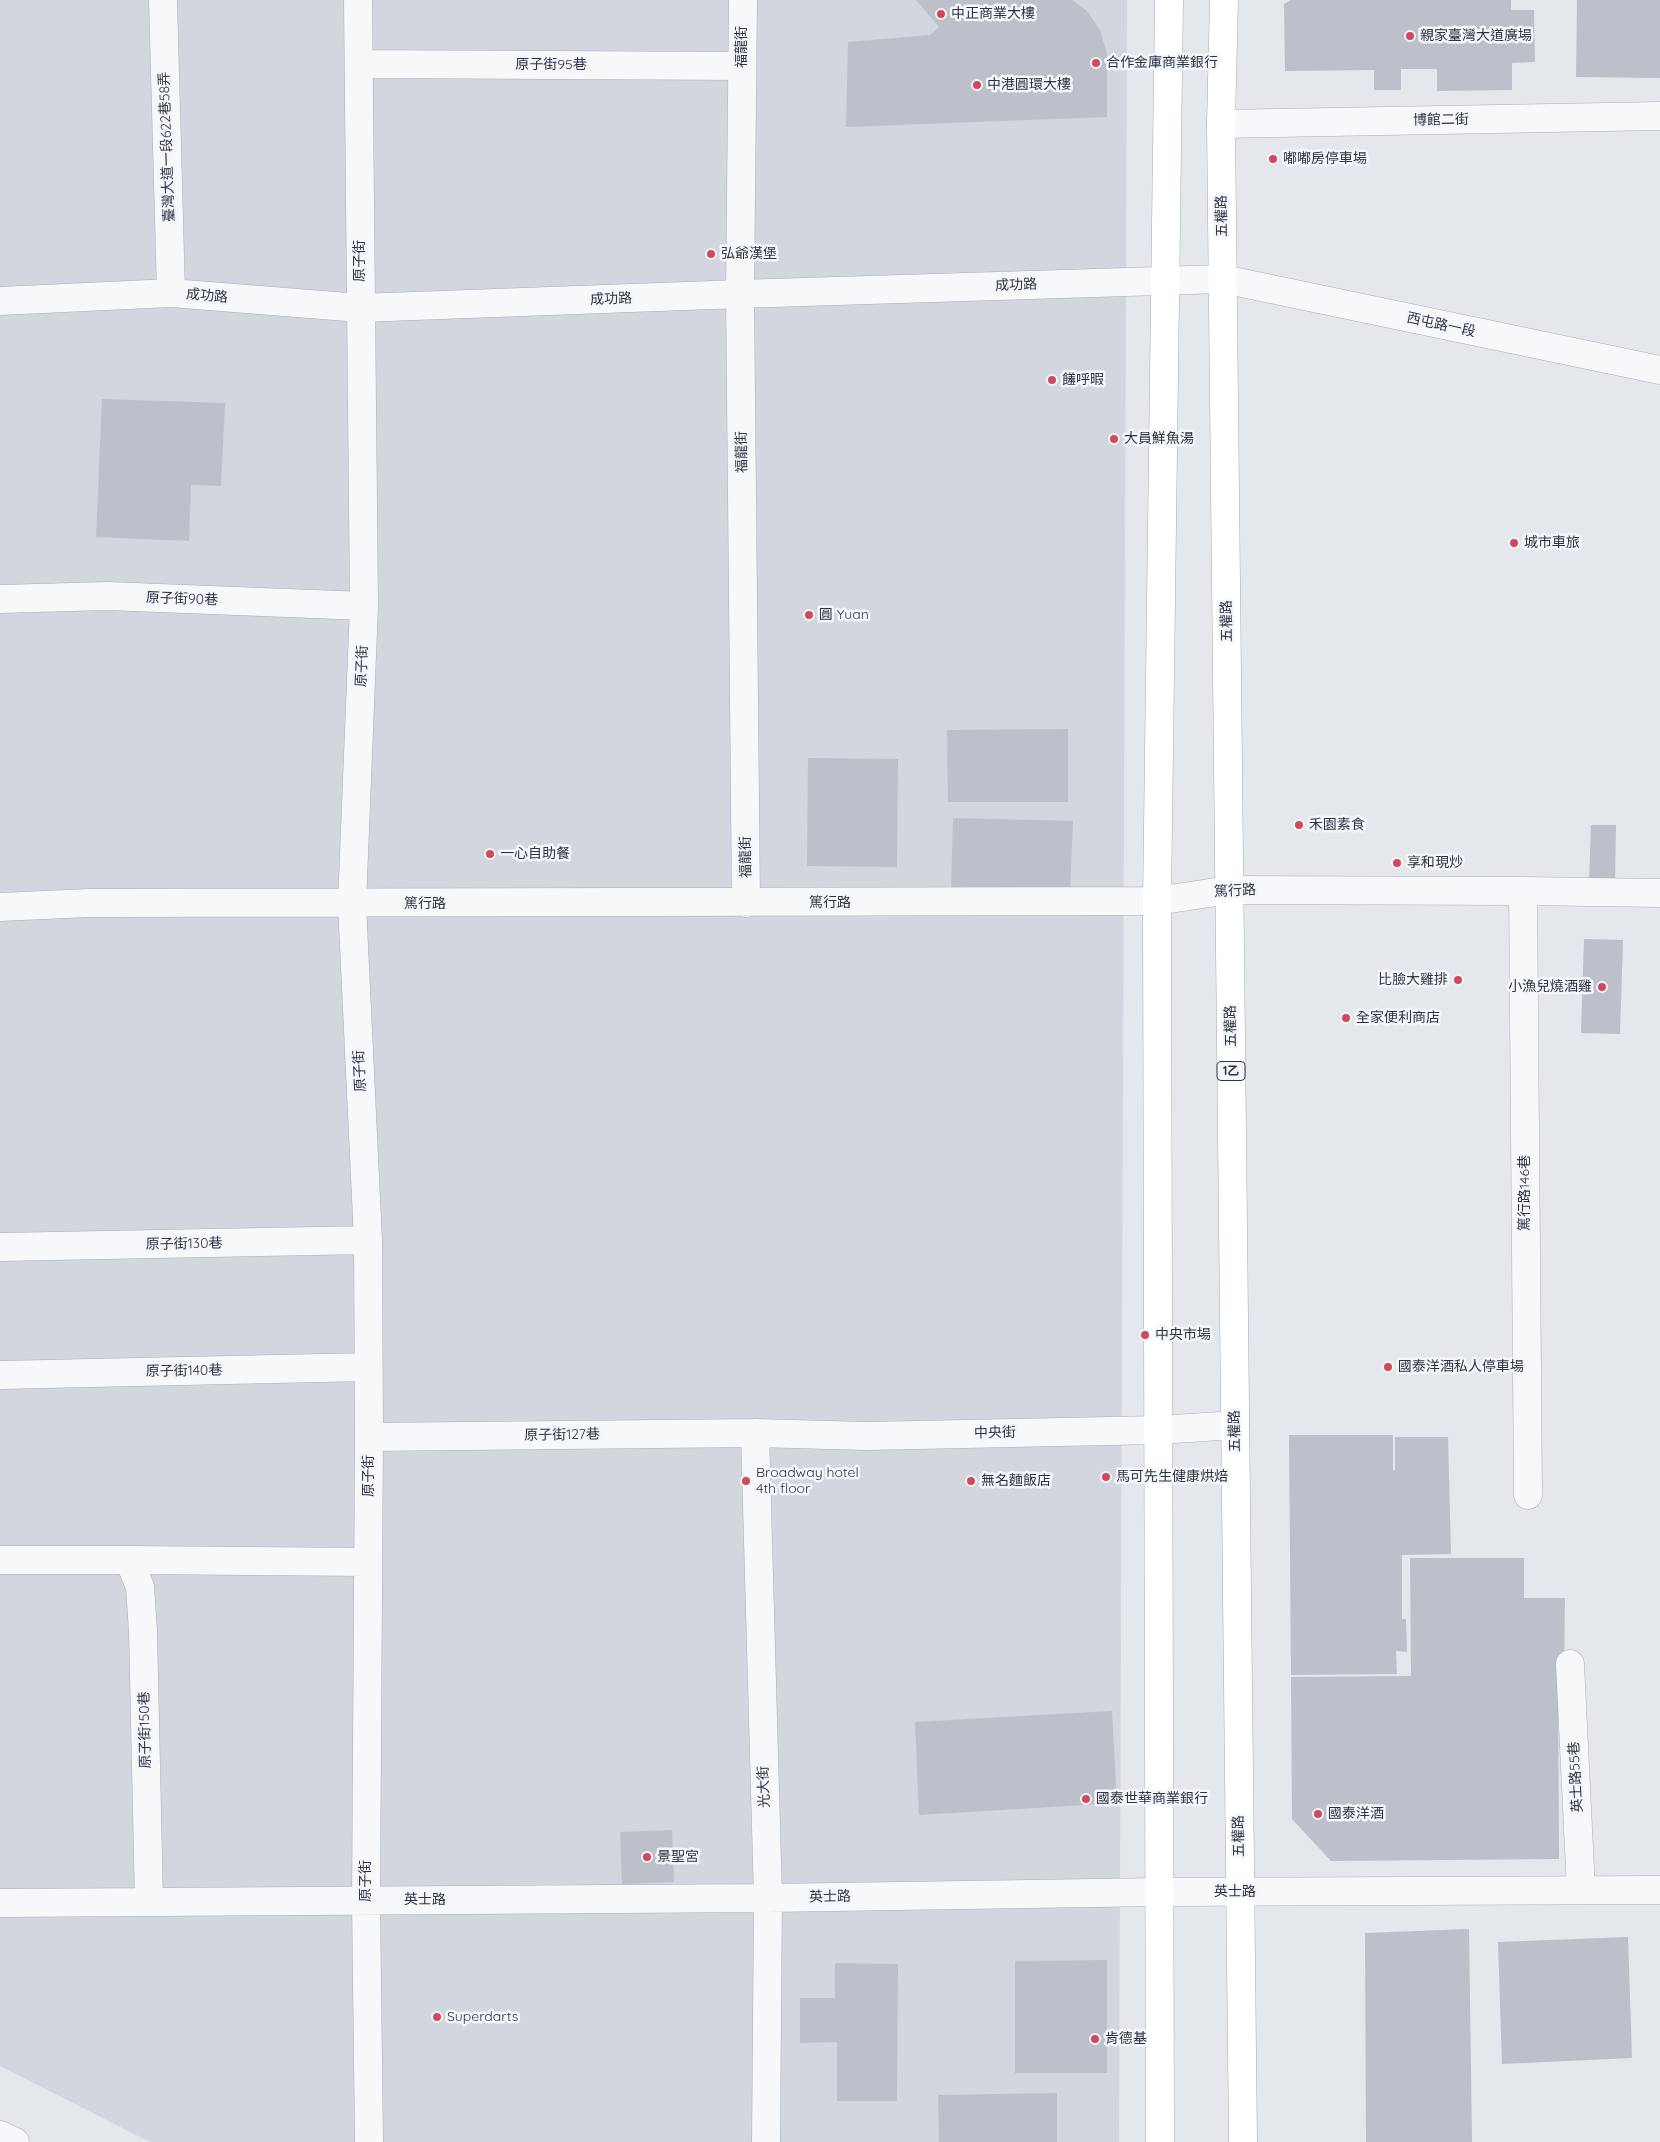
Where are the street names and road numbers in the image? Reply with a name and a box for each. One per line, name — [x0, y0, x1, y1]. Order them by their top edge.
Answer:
street label: 福龍街 — [734, 26, 750, 68]
street label: 原子街95巷 — [515, 57, 587, 73]
street label: 臺灣大道一段622巷58弄 — [156, 72, 178, 222]
street label: 博館二街 — [1413, 111, 1469, 129]
street label: 五權路 — [1213, 195, 1231, 237]
street label: 原子街 — [352, 240, 368, 282]
street label: 成功路 — [995, 276, 1037, 294]
street label: 成功路 — [185, 286, 229, 306]
street label: 成功路 — [590, 290, 632, 308]
street label: 西屯路一段 — [1405, 310, 1477, 340]
street label: 福龍街 — [733, 431, 751, 473]
street label: 原子街90巷 — [146, 589, 218, 609]
street label: 五權路 — [1218, 600, 1236, 642]
street label: 原子街 — [353, 645, 371, 687]
street label: 福龍街 — [737, 836, 755, 878]
street label: 篤行路 — [1214, 882, 1256, 900]
street label: 篤行路 — [809, 895, 851, 911]
street label: 篤行路 — [404, 896, 446, 912]
street label: 五權路 — [1222, 1005, 1240, 1047]
street label: 原子街 — [351, 1050, 369, 1092]
road number: 1乙 — [1217, 1062, 1245, 1080]
street label: 篤行路146巷 — [1517, 1155, 1533, 1231]
street label: 原子街130巷 — [145, 1235, 223, 1253]
street label: 原子街140巷 — [146, 1362, 222, 1380]
street label: 五權路 — [1226, 1410, 1244, 1452]
street label: 中央街 — [974, 1424, 1016, 1442]
street label: 原子街127巷 — [524, 1426, 600, 1444]
street label: 原子街 — [361, 1455, 377, 1497]
street label: 原子街150巷 — [136, 1691, 154, 1769]
street label: 英士路55巷 — [1566, 1741, 1586, 1813]
street label: 光大街 — [755, 1766, 773, 1808]
street label: 五權路 — [1230, 1815, 1248, 1857]
street label: 原子街 — [358, 1860, 374, 1902]
street label: 英士路 — [1214, 1884, 1256, 1900]
street label: 英士路 — [809, 1888, 851, 1906]
street label: 英士路 — [404, 1892, 446, 1908]

